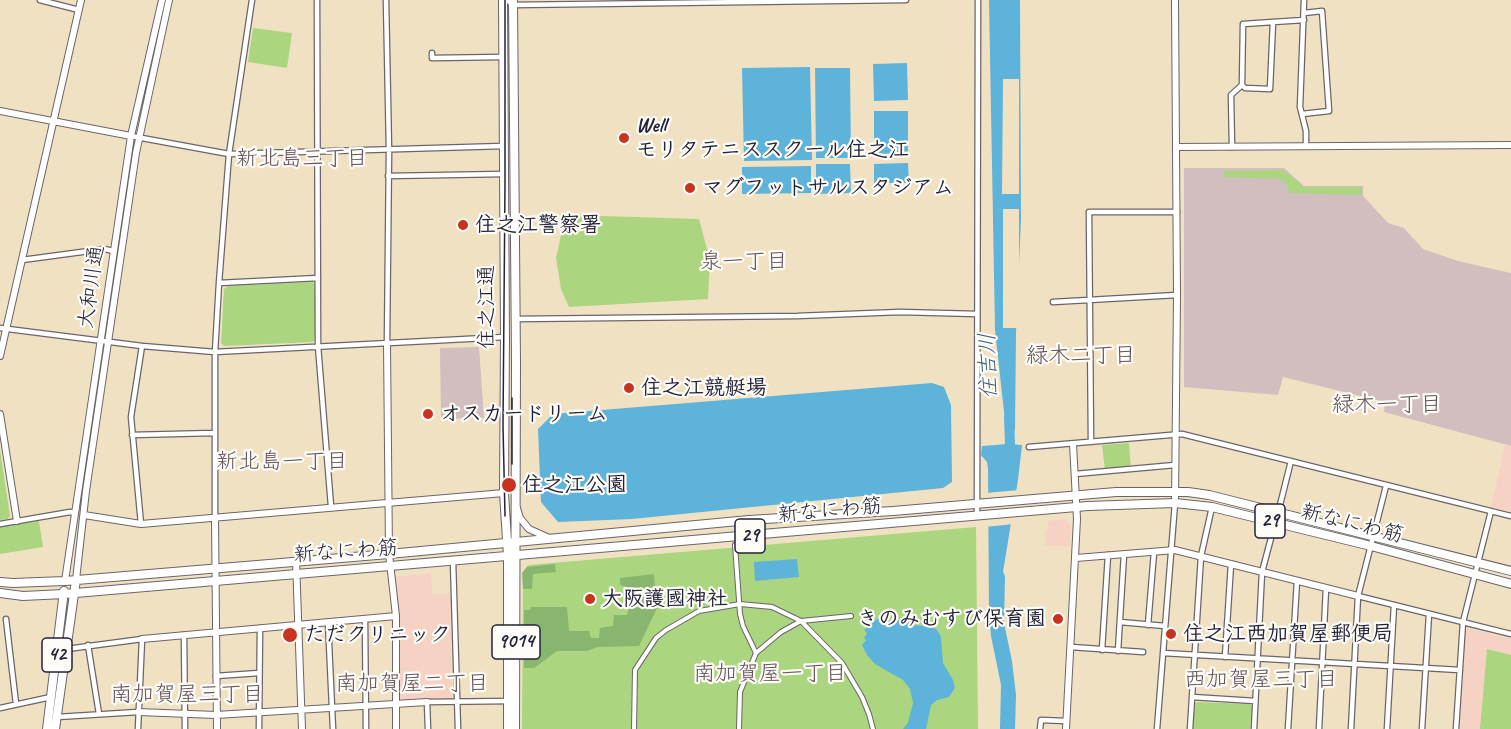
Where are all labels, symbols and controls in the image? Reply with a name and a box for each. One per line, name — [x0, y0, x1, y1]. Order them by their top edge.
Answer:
place label: Well モリタテニススクール住之江 — [636, 113, 909, 163]
marker: Well モリタテニススクール住之江 — [617, 131, 631, 145]
district label: 新北島三丁目 — [236, 146, 368, 172]
place label: マグフットサルスタジアム — [702, 175, 954, 201]
marker: マグフットサルスタジアム — [683, 181, 697, 195]
place label: 住之江警察署 — [475, 212, 601, 238]
marker: 住之江警察署 — [456, 218, 470, 232]
street label: 大和川通 — [74, 244, 110, 330]
district label: 泉一丁目 — [700, 249, 788, 275]
street label: 住之江通 — [474, 265, 500, 349]
water label: 住吉川 — [975, 333, 1003, 399]
district label: 緑木二丁目 — [1026, 343, 1136, 369]
place label: 住之江競艇場 — [641, 375, 767, 401]
marker: 住之江競艇場 — [622, 381, 636, 395]
district label: 緑木一丁目 — [1332, 392, 1442, 418]
place label: オスカードリーム — [440, 401, 608, 427]
marker: オスカードリーム — [421, 407, 435, 421]
district label: 新北島一丁目 — [216, 449, 348, 475]
place label: 住之江公園 — [522, 472, 627, 498]
marker: 住之江公園 — [500, 476, 518, 494]
street label: 新なにわ筋 — [777, 494, 883, 528]
street label: 新なにわ筋 — [1298, 499, 1406, 549]
road number: 29 — [1255, 504, 1285, 538]
road number: 29 — [735, 519, 765, 553]
street label: 新なにわ筋 — [293, 536, 399, 568]
place label: 大阪護國神社 — [602, 586, 728, 612]
marker: 大阪護國神社 — [583, 592, 597, 606]
place label: きのみむすび保育園 — [857, 606, 1046, 632]
marker: きのみむすび保育園 — [1051, 612, 1065, 626]
place label: 住之江西加賀屋郵便局 — [1183, 621, 1393, 647]
place label: ただクリニック — [304, 622, 451, 648]
road number: 9014 — [492, 625, 540, 659]
marker: ただクリニック — [281, 626, 299, 644]
marker: 住之江西加賀屋郵便局 — [1164, 627, 1178, 641]
road number: 42 — [42, 638, 72, 672]
district label: 南加賀屋一丁目 — [693, 661, 847, 687]
district label: 西加賀屋三丁目 — [1184, 667, 1338, 693]
district label: 南加賀屋二丁目 — [335, 671, 489, 697]
district label: 南加賀屋三丁目 — [110, 682, 264, 708]

